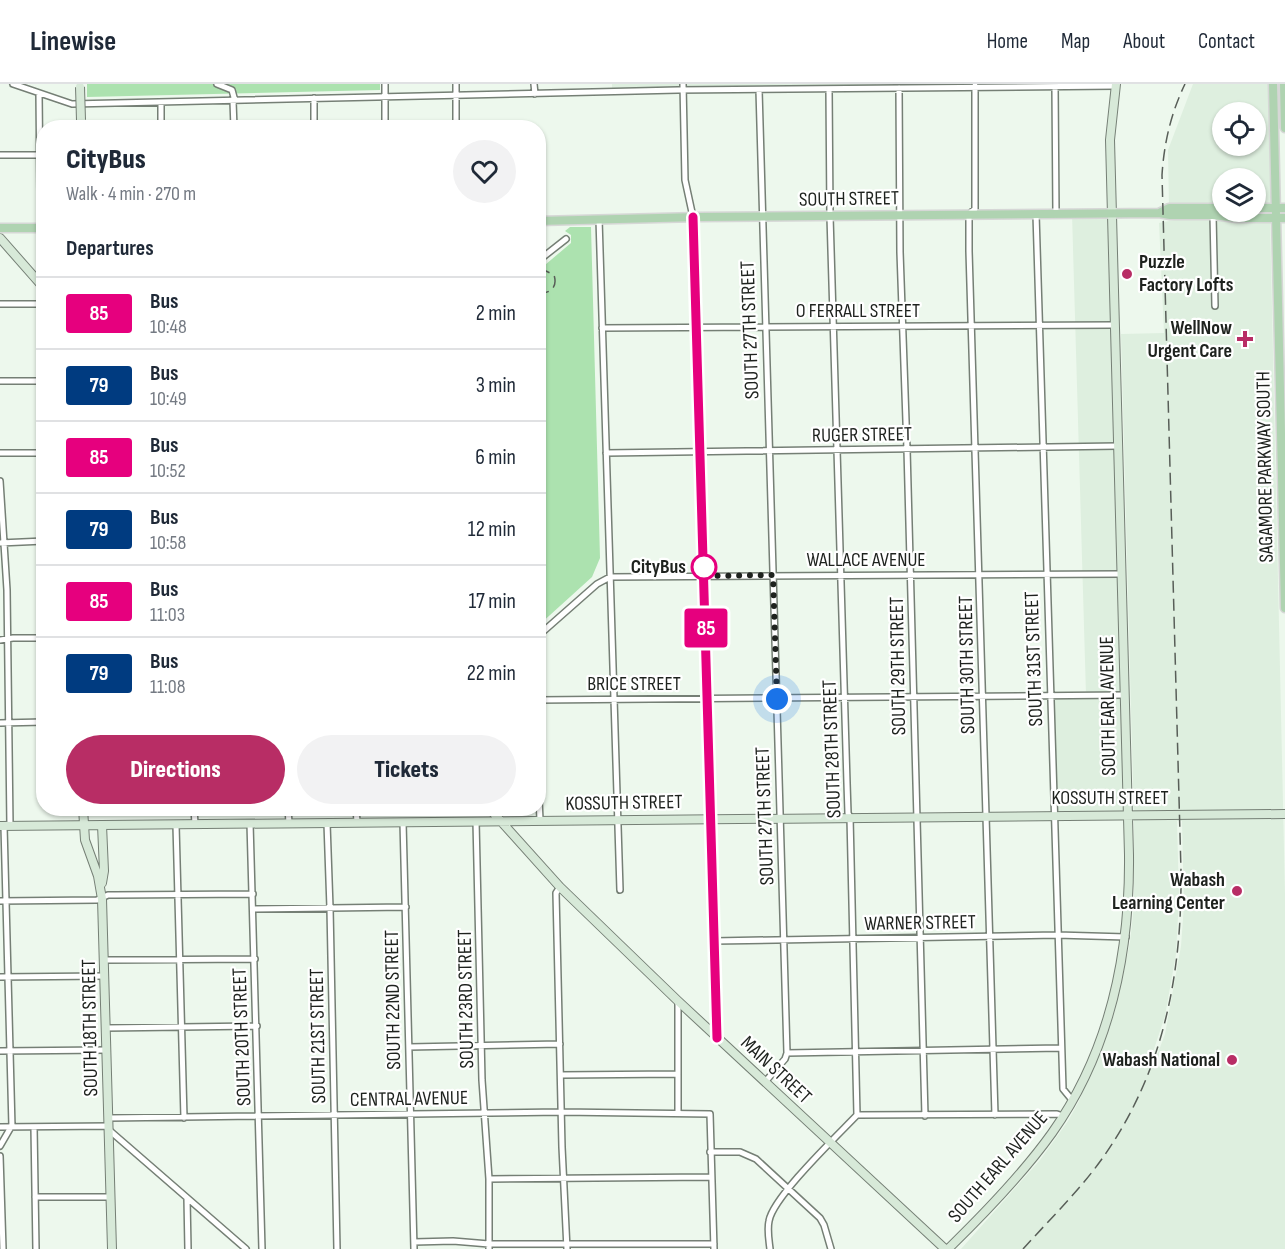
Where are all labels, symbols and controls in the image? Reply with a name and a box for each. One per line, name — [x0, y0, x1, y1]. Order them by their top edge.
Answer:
text: Linewise — [30, 25, 116, 58]
text: Home — [987, 29, 1028, 54]
text: Map — [1061, 29, 1090, 54]
text: About — [1123, 29, 1165, 54]
text: Contact — [1198, 29, 1255, 54]
map controls — [1212, 102, 1266, 222]
button: locate — [1212, 102, 1266, 156]
button: heart — [453, 140, 516, 203]
text: CityBus — [66, 143, 146, 176]
button: layers — [1212, 168, 1266, 222]
text: Walk · 4 min · 270 m — [66, 182, 196, 206]
street label: SOUTH STREET — [799, 186, 899, 212]
text: Departures — [66, 235, 154, 262]
place label: Puzzle Factory Lofts — [1139, 250, 1234, 297]
street label: SOUTH 27TH STREET — [736, 260, 764, 400]
marker: Puzzle Factory Lofts — [1120, 267, 1134, 281]
text: Bus — [150, 288, 179, 315]
street label: O FERRALL STREET — [796, 299, 920, 323]
text: 2 min — [476, 300, 516, 327]
text: 85 — [89, 301, 109, 326]
text: 10:48 — [150, 315, 187, 339]
place label: WellNow Urgent Care — [1148, 316, 1232, 363]
marker: WellNow Urgent Care — [1236, 330, 1254, 348]
text: Bus — [150, 360, 179, 387]
street label: SAGAMORE PARKWAY SOUTH — [1251, 371, 1279, 563]
text: 3 min — [476, 372, 516, 399]
text: 79 — [89, 373, 109, 398]
text: 10:49 — [150, 387, 187, 411]
street label: RUGER STREET — [812, 422, 912, 448]
text: Bus — [150, 432, 179, 459]
text: 6 min — [475, 444, 516, 471]
text: 85 — [89, 445, 109, 470]
text: 10:52 — [150, 459, 186, 483]
text: Bus — [150, 504, 179, 531]
text: 12 min — [468, 516, 516, 543]
text: 79 — [89, 517, 109, 542]
text: 10:58 — [150, 531, 186, 555]
street label: WALLACE AVENUE — [806, 548, 926, 572]
marker: CityBus — [691, 554, 717, 580]
place label: CityBus — [631, 555, 686, 579]
text: Bus — [150, 576, 179, 603]
text: 17 min — [468, 588, 516, 615]
text: 85 — [89, 589, 109, 614]
street label: SOUTH 31ST STREET — [1020, 591, 1048, 727]
street label: SOUTH 29TH STREET — [885, 596, 911, 736]
street label: SOUTH 30TH STREET — [954, 596, 980, 734]
text: 11:03 — [150, 603, 185, 627]
line badge: 85 — [679, 608, 733, 648]
text: 85 — [696, 616, 716, 641]
street label: SOUTH EARL AVENUE — [1095, 636, 1121, 776]
text: Bus — [150, 648, 179, 675]
text: 22 min — [467, 660, 516, 687]
text: 79 — [89, 661, 109, 686]
street label: BRICE STREET — [587, 672, 681, 696]
text: 11:08 — [150, 675, 185, 699]
street label: SOUTH 28TH STREET — [818, 679, 846, 819]
your location — [762, 684, 792, 714]
button: Directions — [66, 735, 285, 804]
button: Tickets — [297, 735, 516, 804]
street label: SOUTH 27TH STREET — [751, 746, 779, 886]
street label: KOSSUTH STREET — [1051, 786, 1169, 810]
street label: KOSSUTH STREET — [565, 790, 683, 816]
place label: Wabash Learning Center — [1112, 868, 1225, 915]
marker: Wabash Learning Center — [1230, 884, 1244, 898]
street label: WARNER STREET — [864, 910, 976, 936]
street label: SOUTH 23RD STREET — [453, 929, 479, 1069]
street label: SOUTH 22ND STREET — [380, 930, 406, 1070]
street label: SOUTH 18TH STREET — [77, 959, 103, 1097]
street label: SOUTH 20TH STREET — [228, 968, 256, 1106]
street label: SOUTH 21ST STREET — [305, 968, 331, 1104]
street label: MAIN STREET — [736, 1031, 816, 1109]
place label: Wabash National — [1103, 1048, 1220, 1072]
marker: Wabash National — [1225, 1053, 1239, 1067]
street label: CENTRAL AVENUE — [350, 1086, 468, 1112]
street label: SOUTH EARL AVENUE — [943, 1106, 1053, 1228]

